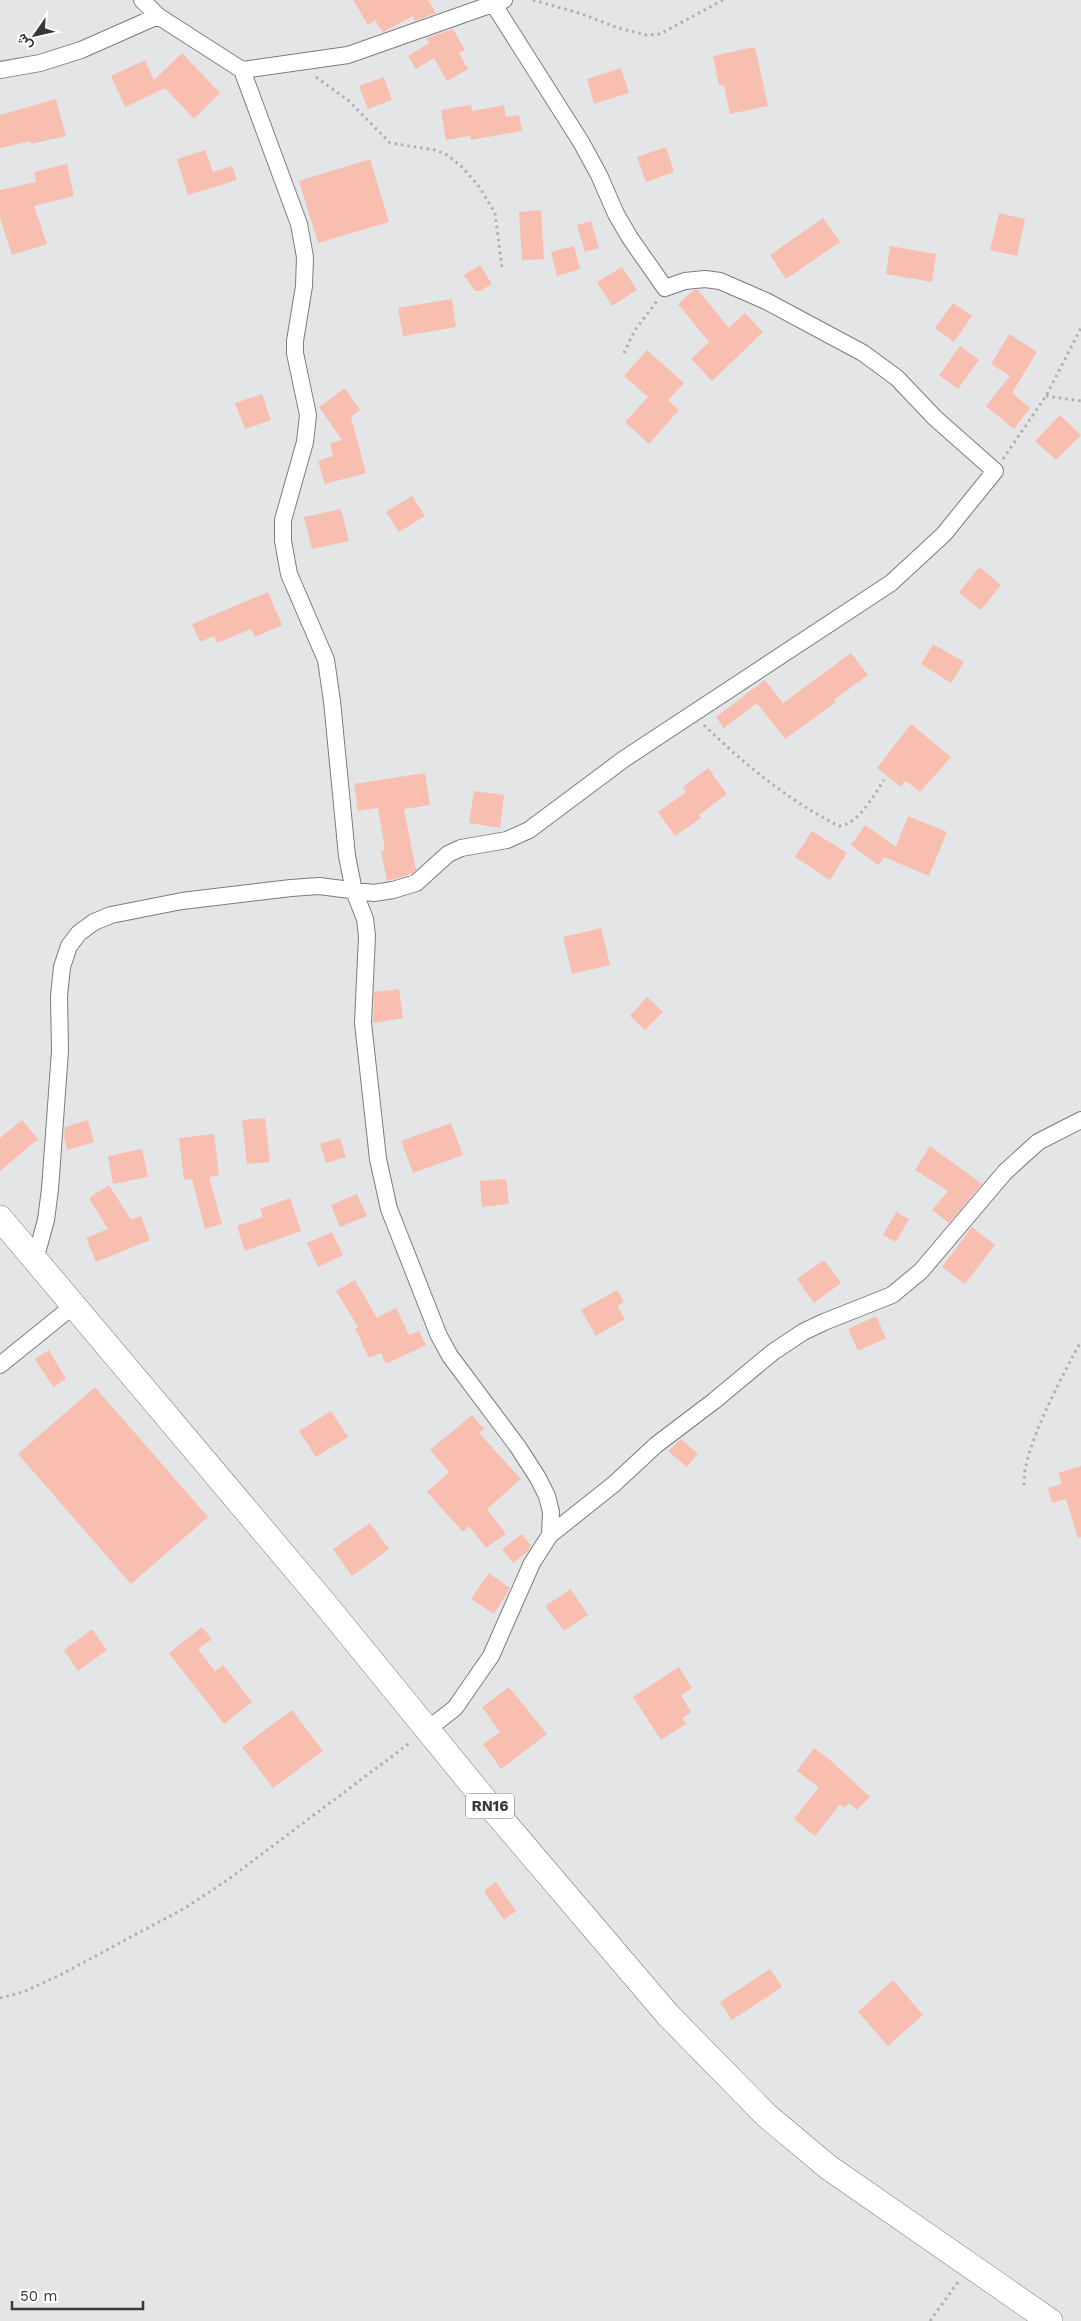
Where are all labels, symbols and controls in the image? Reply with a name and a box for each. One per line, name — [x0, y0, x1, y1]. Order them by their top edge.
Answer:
north arrow — [10, 10, 60, 60]
text: ش — [13, 30, 36, 54]
road number: RN16 — [466, 1794, 514, 1818]
scale bar — [12, 2278, 144, 2310]
text: 50 m — [20, 2287, 57, 2305]

